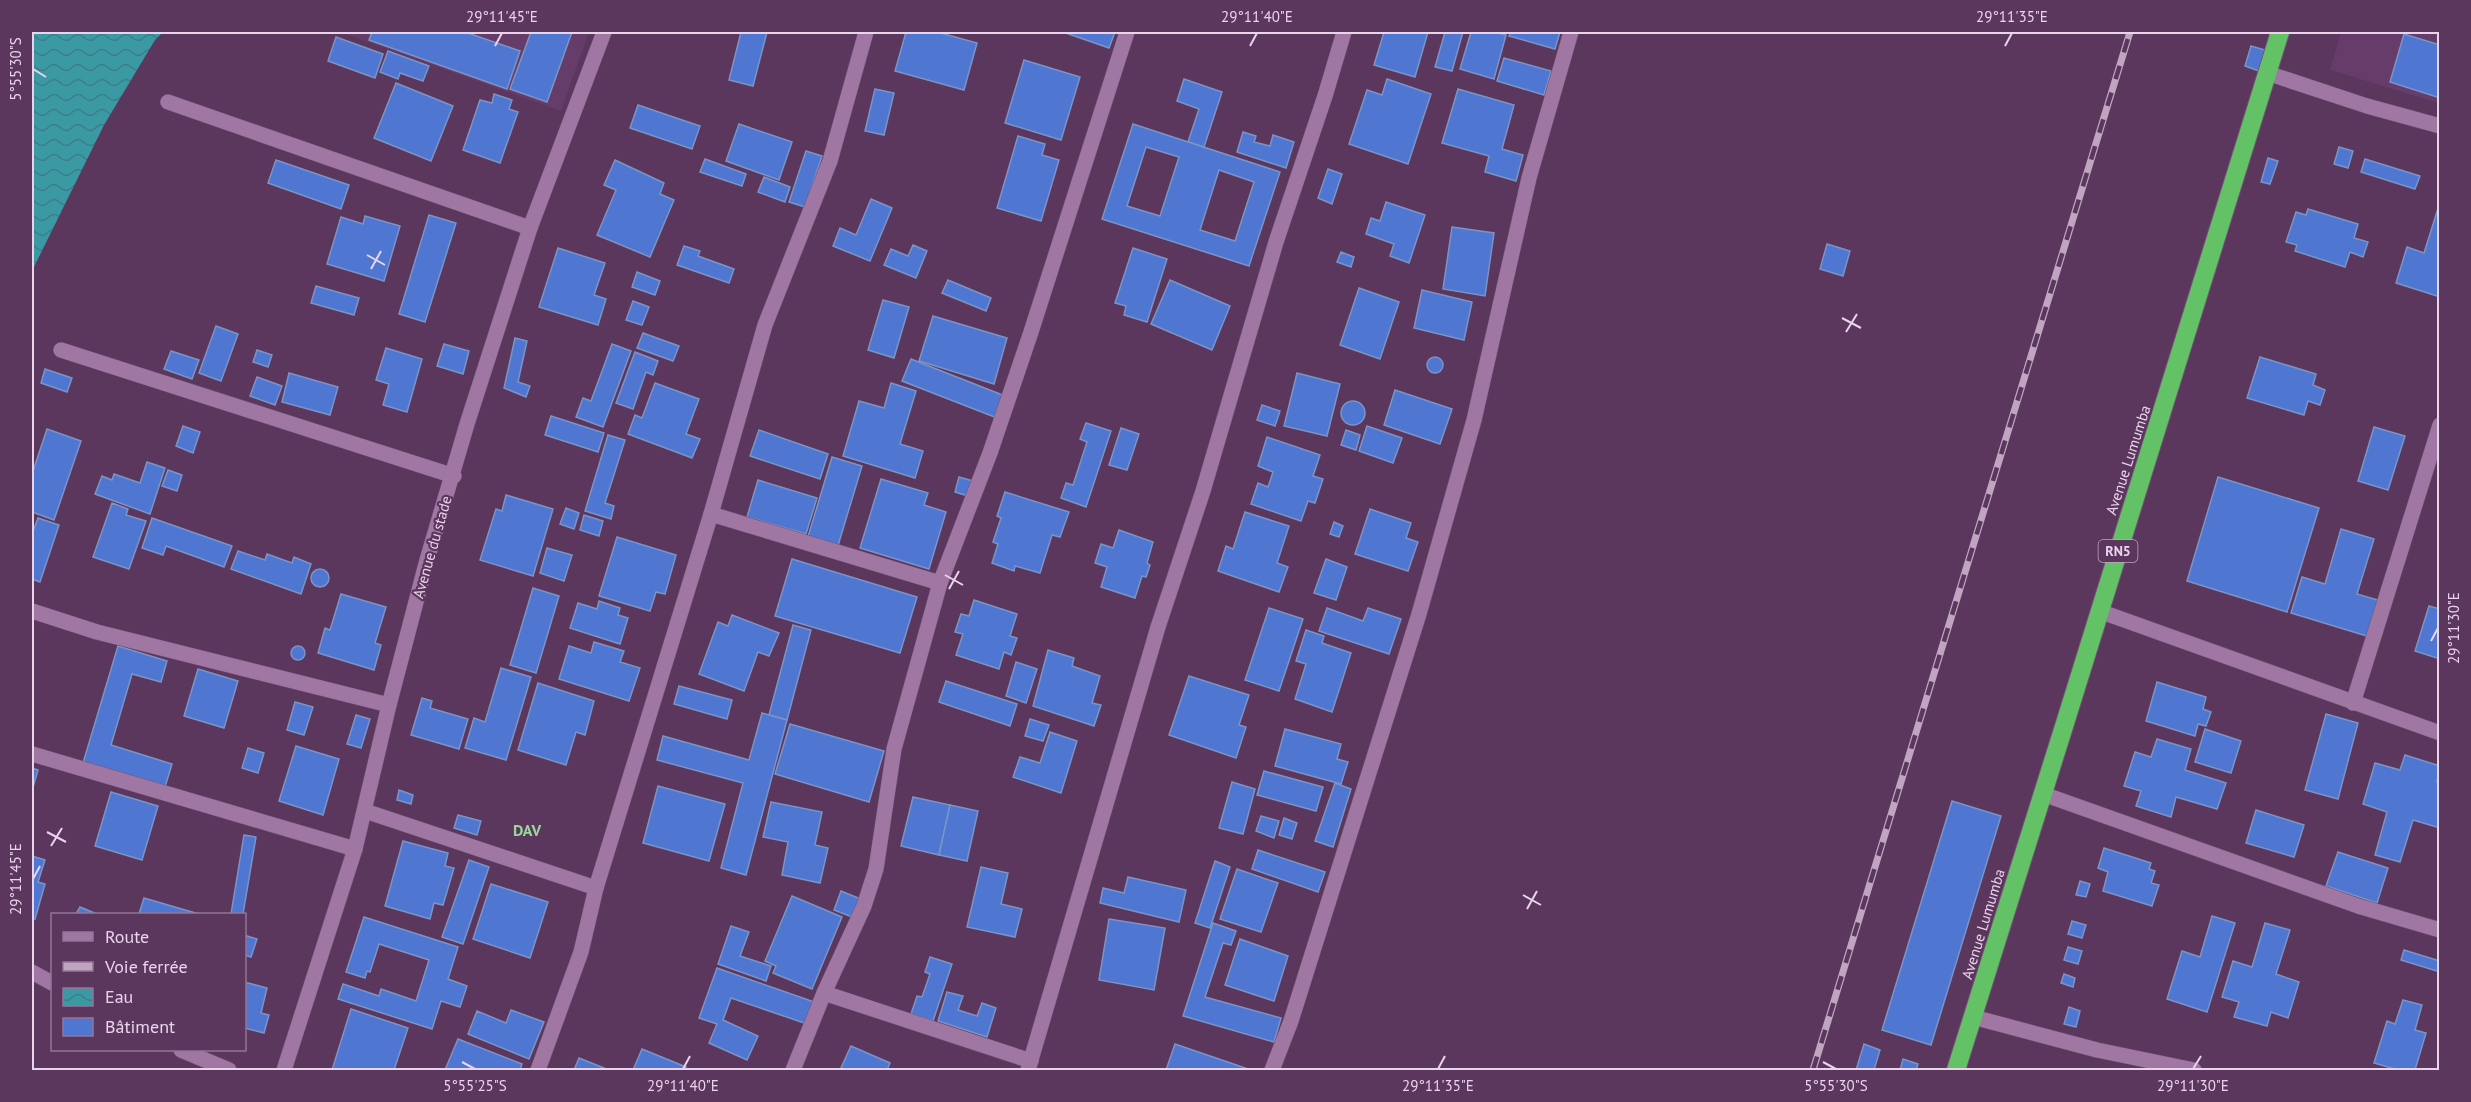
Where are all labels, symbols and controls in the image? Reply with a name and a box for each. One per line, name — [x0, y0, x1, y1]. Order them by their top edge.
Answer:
text: 29°11'45"E — [466, 7, 538, 26]
text: 29°11'40"E — [1221, 7, 1293, 26]
text: 29°11'35"E — [1976, 7, 2048, 26]
text: 5°55'30"S — [6, 37, 25, 101]
street label: Avenue Lumumba — [2101, 403, 2155, 517]
street label: Avenue du stade — [408, 494, 456, 600]
road number: RN5 — [2098, 540, 2138, 562]
text: 29°11'30"E — [2444, 592, 2463, 664]
district label: DAV — [513, 820, 541, 840]
text: 29°11'45"E — [6, 843, 25, 915]
street label: Avenue Lumumba — [1957, 867, 2009, 981]
legend — [51, 913, 246, 1051]
text: Route — [105, 925, 149, 948]
text: Voie ferrée — [104, 955, 188, 978]
text: Eau — [105, 985, 133, 1008]
text: Bâtiment — [105, 1015, 175, 1038]
text: 5°55'25"S — [443, 1076, 507, 1095]
text: 29°11'40"E — [647, 1076, 719, 1095]
text: 29°11'35"E — [1402, 1076, 1474, 1095]
text: 5°55'30"S — [1804, 1076, 1868, 1095]
text: 29°11'30"E — [2157, 1076, 2229, 1095]

